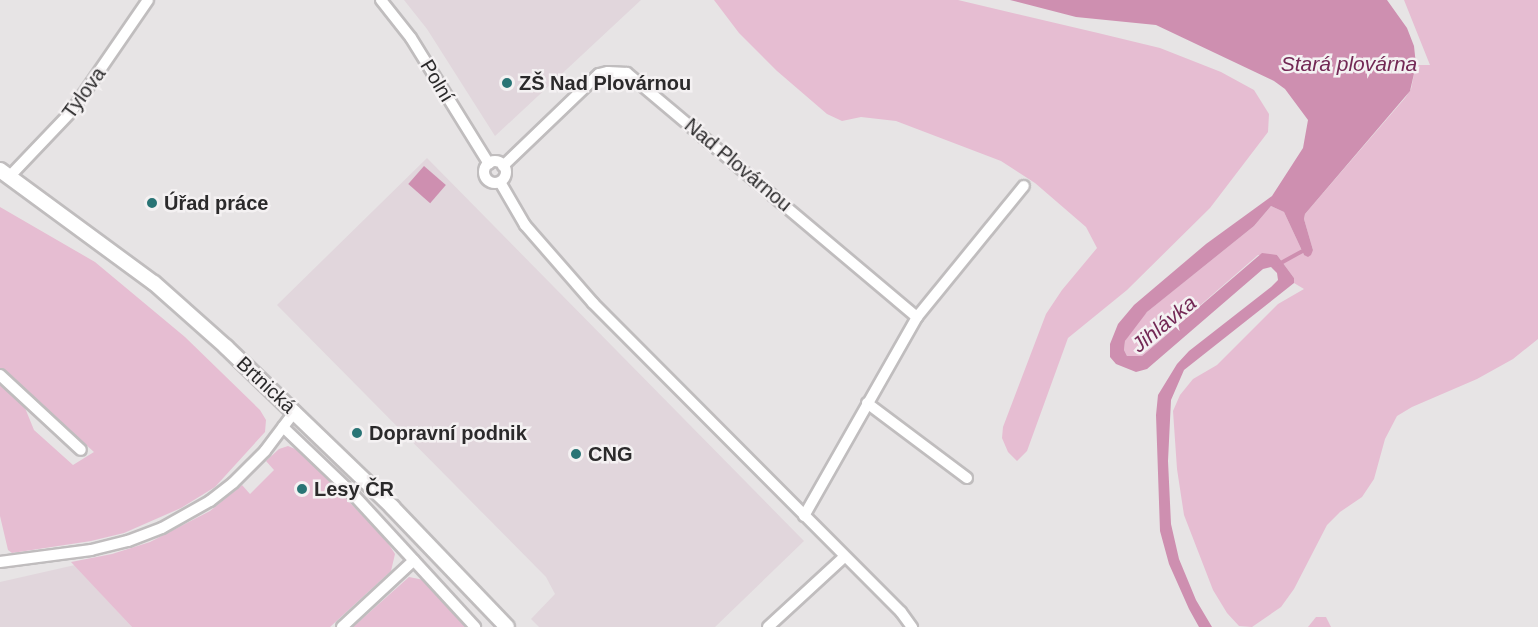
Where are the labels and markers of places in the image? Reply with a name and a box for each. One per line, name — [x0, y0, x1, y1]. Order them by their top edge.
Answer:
place label: ZŠ Nad Plovárnou — [519, 71, 691, 95]
marker: ZŠ Nad Plovárnou — [500, 76, 514, 90]
place label: Úřad práce — [164, 191, 268, 215]
marker: Úřad práce — [145, 196, 159, 210]
place label: Dopravní podnik — [369, 421, 527, 445]
marker: Dopravní podnik — [350, 426, 364, 440]
place label: CNG — [588, 442, 632, 466]
marker: CNG — [569, 447, 583, 461]
place label: Lesy ČR — [314, 477, 394, 501]
marker: Lesy ČR — [295, 482, 309, 496]

